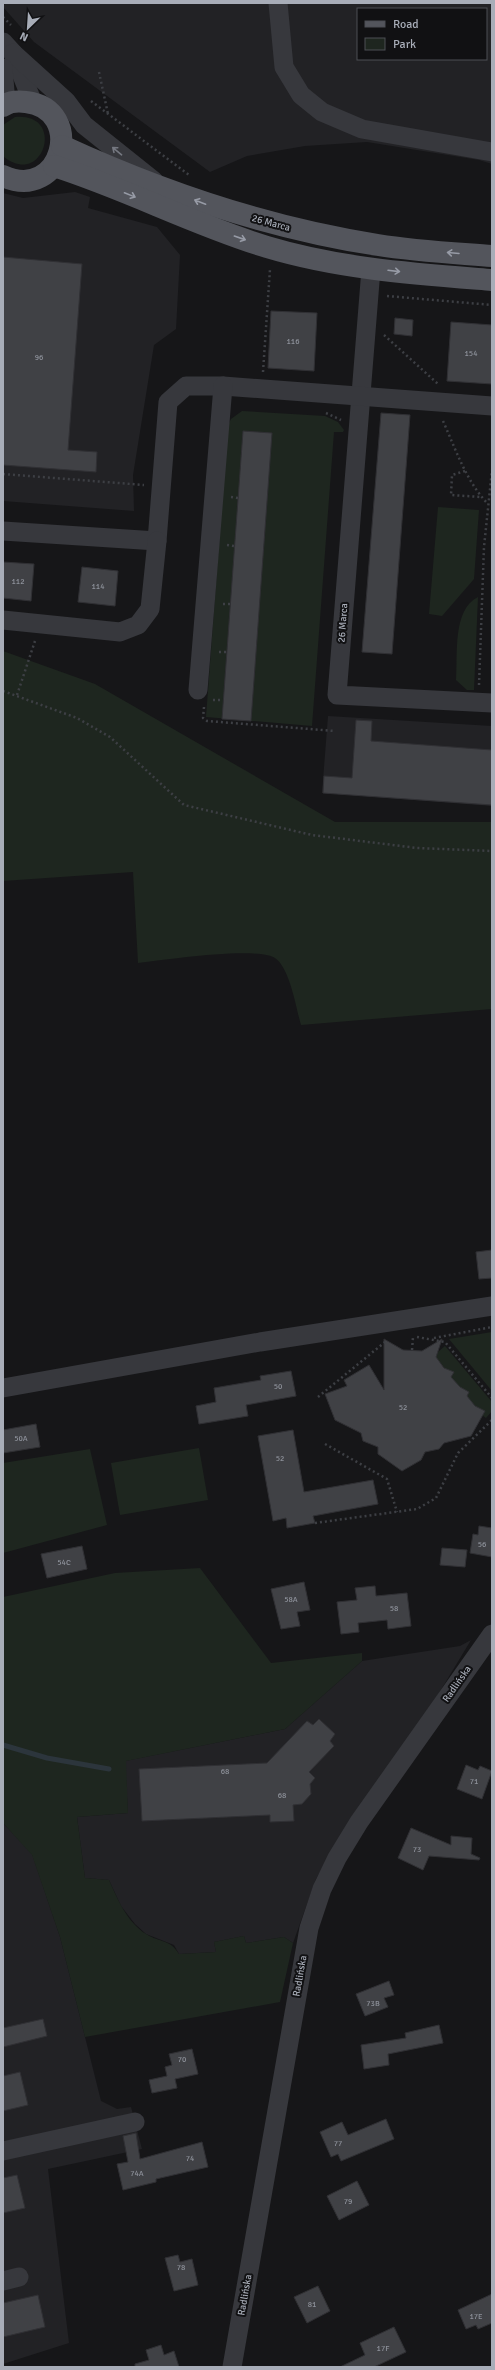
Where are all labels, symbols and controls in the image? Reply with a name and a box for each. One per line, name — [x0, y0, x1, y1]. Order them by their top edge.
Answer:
north arrow — [8, 8, 48, 48]
legend — [357, 8, 487, 60]
text: Road — [393, 17, 419, 32]
text: N — [18, 29, 30, 44]
text: Park — [393, 37, 416, 52]
one-way arrow — [112, 146, 122, 155]
one-way arrow — [124, 191, 136, 199]
one-way arrow — [195, 197, 207, 205]
street label: 26 Marca — [250, 212, 292, 234]
one-way arrow — [234, 235, 247, 242]
one-way arrow — [447, 249, 460, 256]
one-way arrow — [387, 268, 400, 275]
house number: 116 — [287, 336, 299, 346]
house number: 154 — [465, 348, 478, 358]
house number: 96 — [35, 352, 43, 362]
house number: 112 — [12, 576, 24, 586]
house number: 114 — [92, 581, 105, 591]
street label: 26 Marca — [336, 603, 350, 643]
house number: 50 — [274, 1381, 282, 1391]
house number: 52 — [399, 1402, 407, 1412]
house number: 50A — [14, 1433, 28, 1443]
house number: 52 — [276, 1453, 284, 1463]
house number: 56 — [478, 1539, 486, 1549]
house number: 54C — [57, 1557, 71, 1567]
house number: 58A — [284, 1594, 298, 1604]
house number: 58 — [390, 1603, 398, 1613]
street label: Radlińska — [440, 1663, 474, 1705]
house number: 68 — [221, 1766, 229, 1776]
house number: 71 — [470, 1776, 478, 1786]
house number: 68 — [278, 1790, 286, 1800]
house number: 73 — [413, 1844, 421, 1854]
street label: Radlińska — [290, 1954, 310, 1998]
house number: 73B — [366, 1998, 380, 2008]
house number: 70 — [178, 2054, 186, 2064]
house number: 77 — [334, 2138, 342, 2148]
house number: 74 — [186, 2153, 195, 2163]
house number: 74A — [130, 2168, 144, 2178]
house number: 79 — [344, 2196, 352, 2206]
house number: 78 — [177, 2262, 185, 2272]
street label: Radlińska — [235, 2273, 255, 2317]
house number: 81 — [308, 2299, 316, 2309]
house number: 17E — [469, 2311, 483, 2321]
house number: 17F — [377, 2343, 389, 2353]

